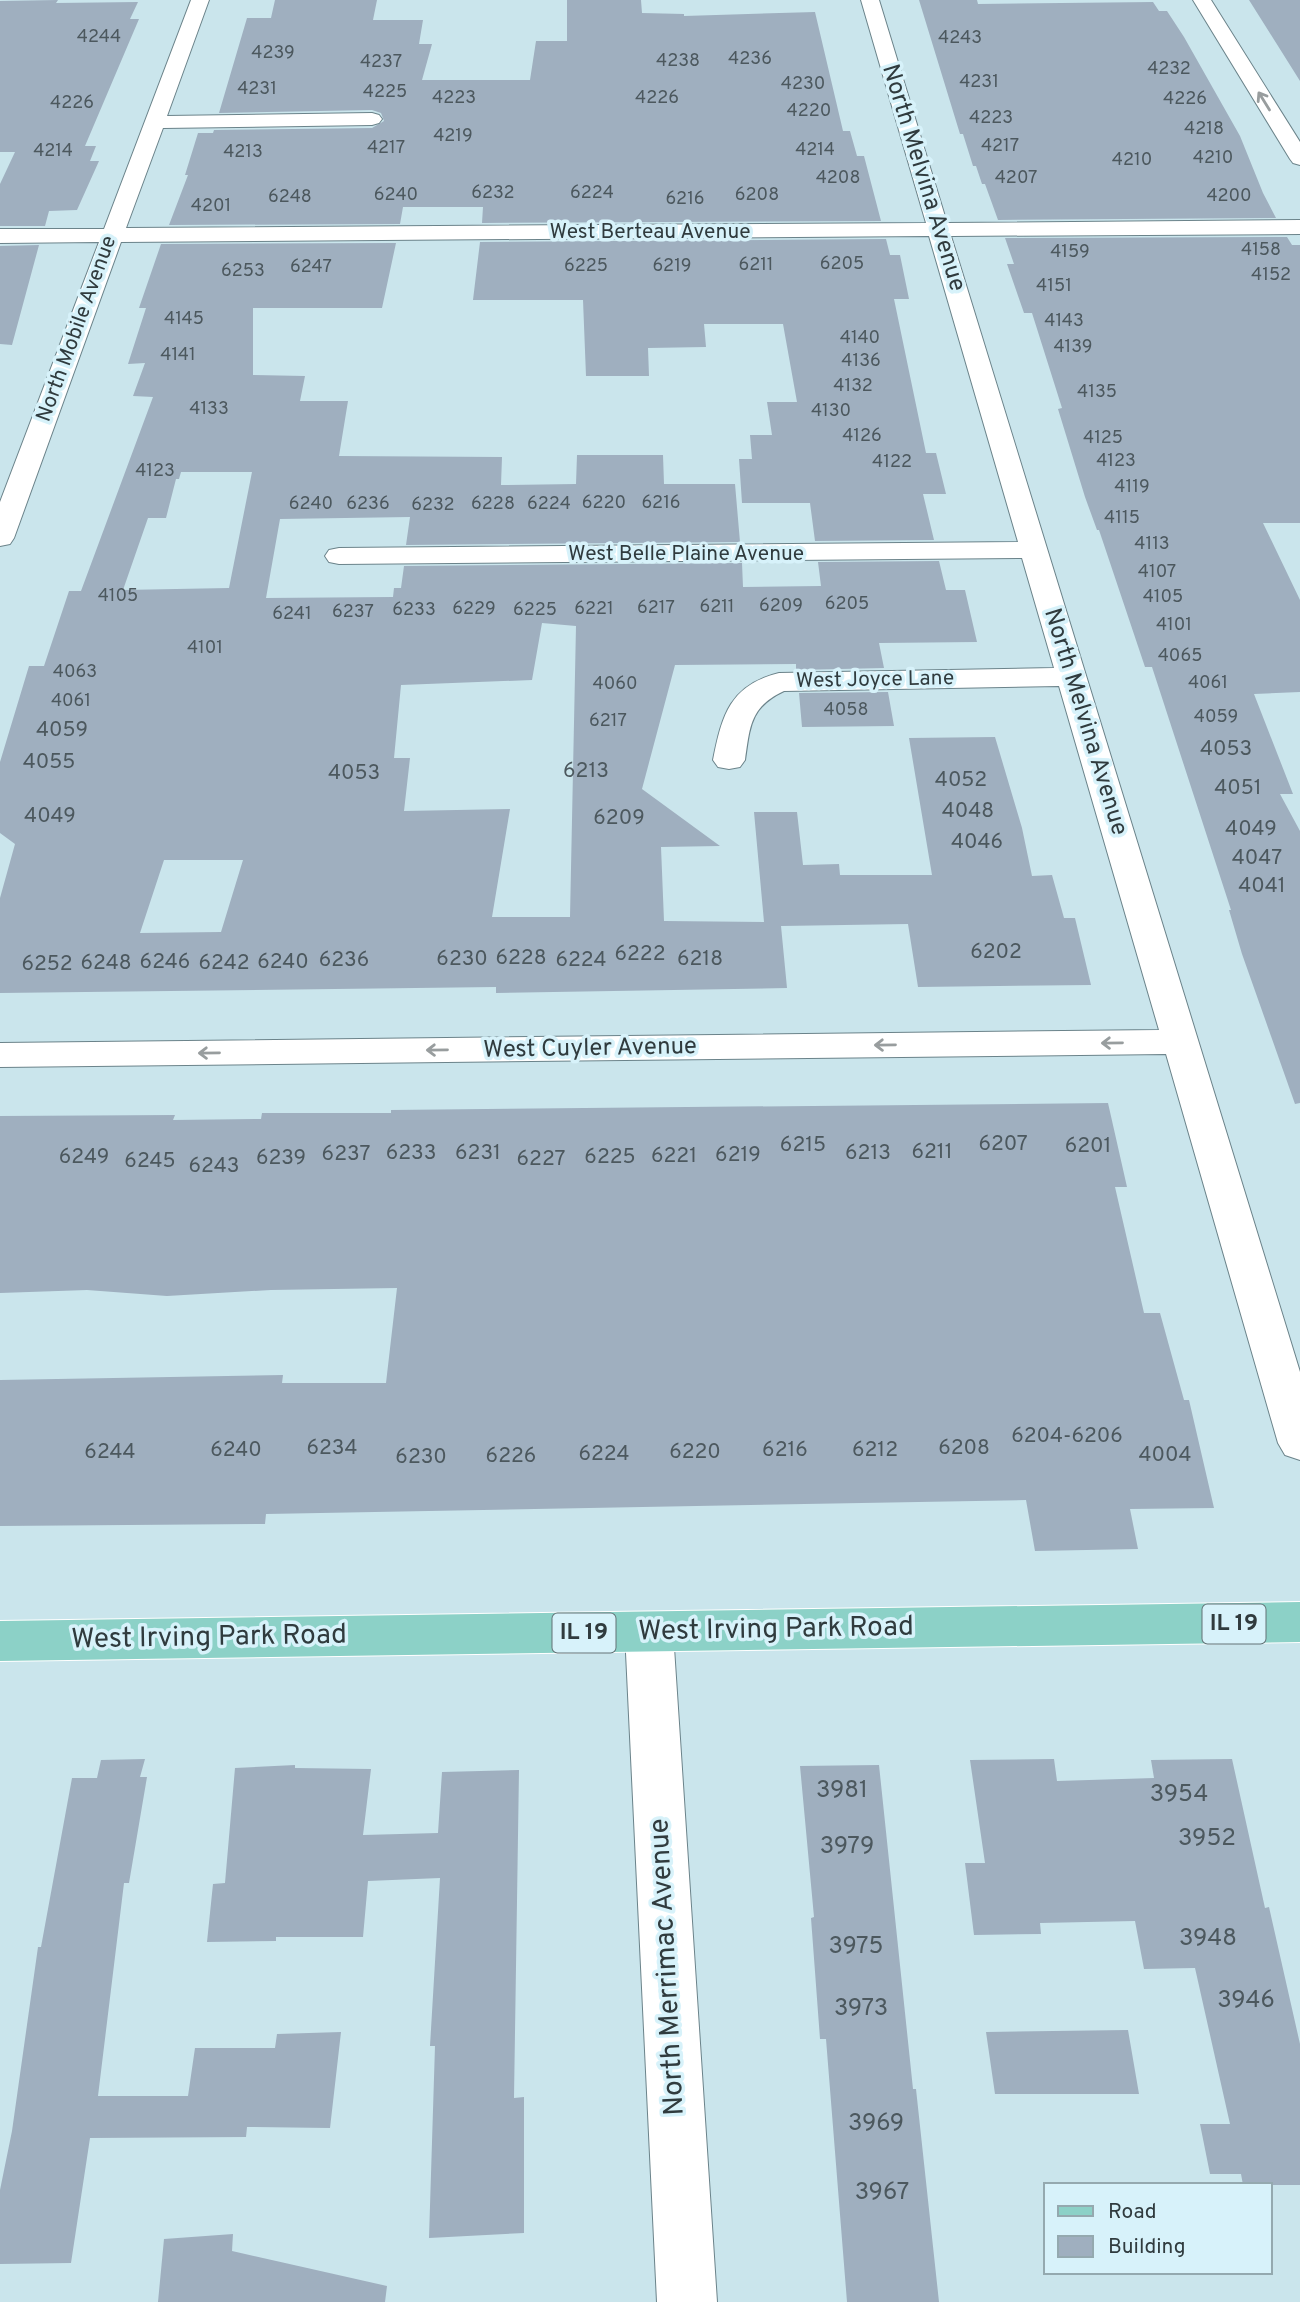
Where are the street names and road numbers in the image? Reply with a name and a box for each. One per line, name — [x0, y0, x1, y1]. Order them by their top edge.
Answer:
street label: North Melvina Avenue — [874, 61, 972, 295]
street label: West Berteau Avenue — [550, 219, 750, 246]
street label: North Mobile Avenue — [31, 232, 123, 426]
street label: West Belle Plaine Avenue — [568, 541, 804, 568]
street label: North Melvina Avenue — [1036, 605, 1134, 839]
street label: West Joyce Lane — [796, 665, 954, 695]
street label: West Cuyler Avenue — [483, 1032, 697, 1066]
road number: IL 19 — [1202, 1604, 1266, 1644]
street label: West Irving Park Road — [638, 1610, 914, 1650]
road number: IL 19 — [552, 1614, 616, 1652]
street label: West Irving Park Road — [71, 1618, 347, 1658]
street label: North Merrimac Avenue — [642, 1817, 694, 2117]

